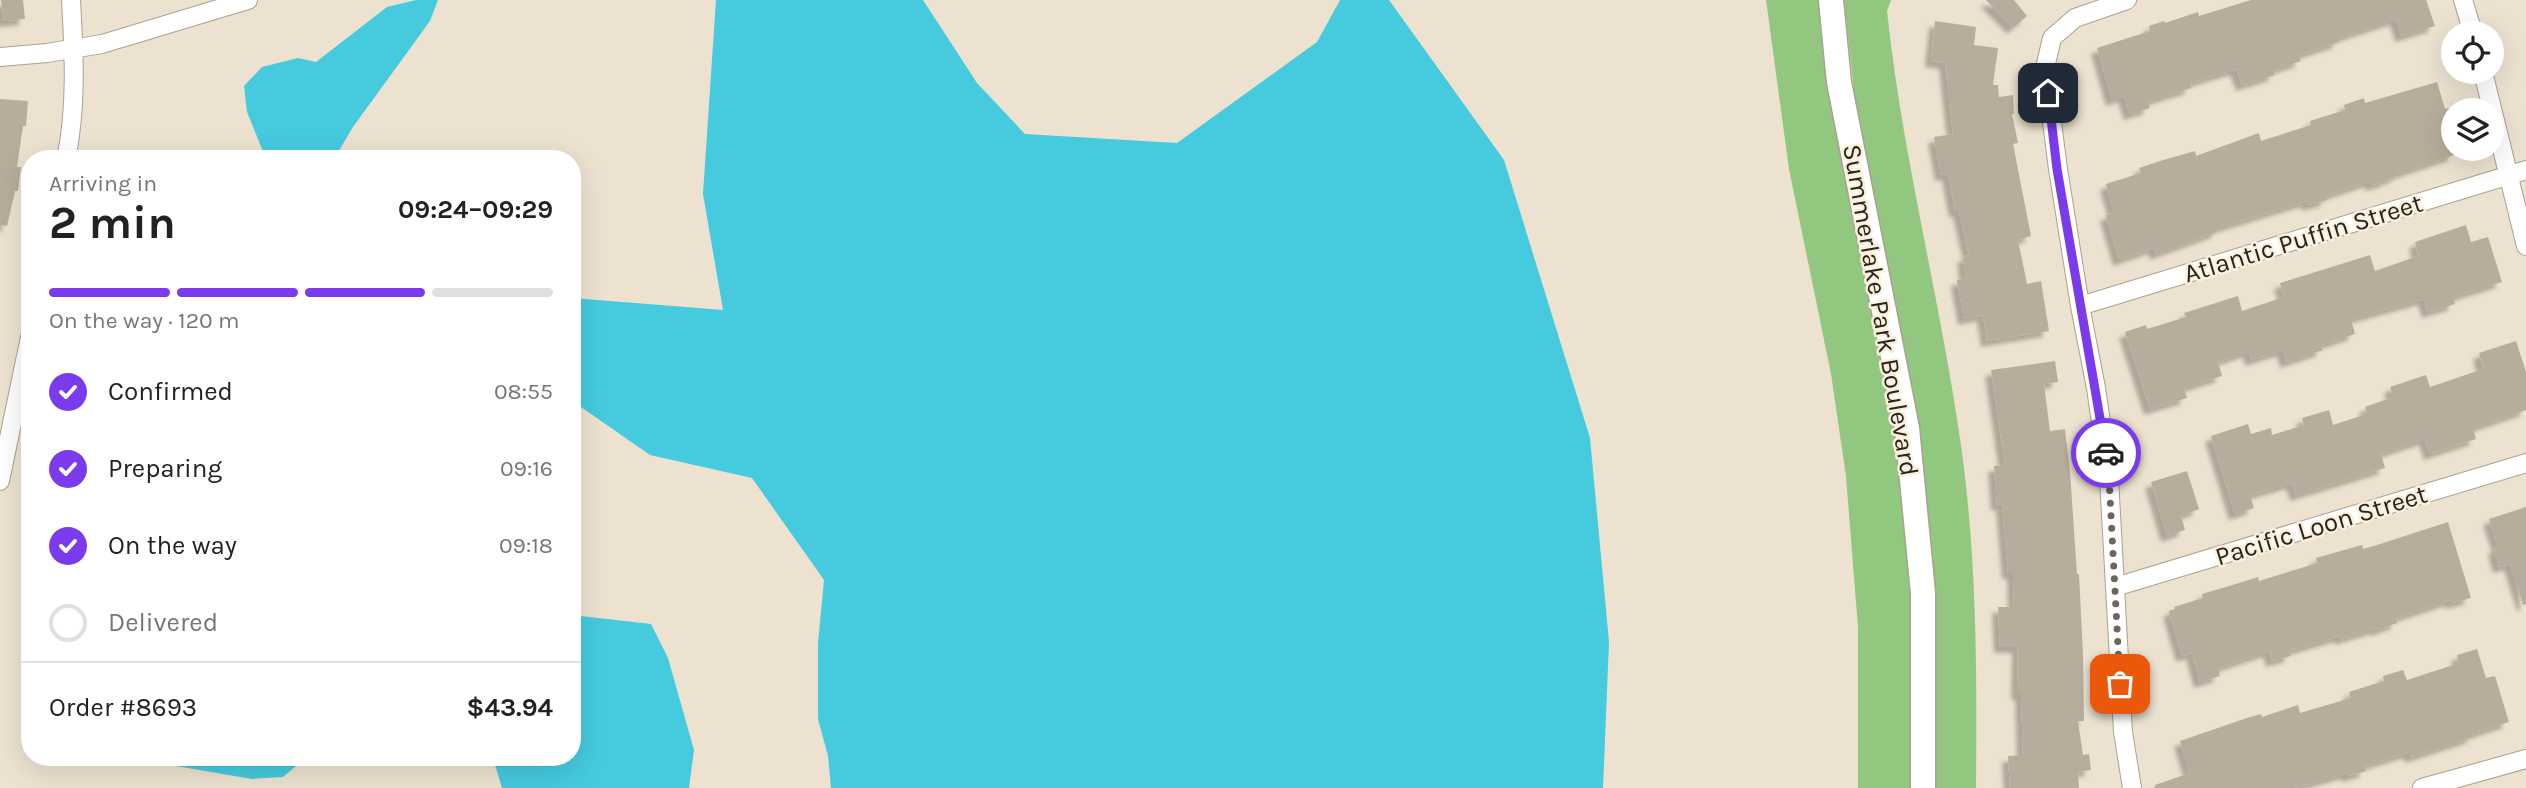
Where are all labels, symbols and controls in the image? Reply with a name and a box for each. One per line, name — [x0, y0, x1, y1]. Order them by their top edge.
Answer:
map controls — [2441, 21, 2504, 161]
button: locate — [2441, 21, 2504, 84]
pin — [2018, 63, 2078, 123]
icon: home — [2029, 74, 2067, 112]
button: layers — [2441, 98, 2504, 161]
street label: Summerlake Park Boulevard — [1836, 142, 1925, 478]
text: Arriving in — [49, 170, 157, 197]
street label: Atlantic Puffin Street — [2180, 187, 2426, 290]
text: 09:24–09:29 — [398, 194, 553, 225]
text: 2 min — [49, 196, 176, 250]
text: On the way · 120 m — [49, 307, 240, 334]
icon: check — [49, 373, 87, 411]
text: Confirmed — [108, 376, 233, 407]
text: 08:55 — [494, 378, 553, 405]
courier — [2071, 418, 2141, 488]
icon: car — [2087, 434, 2125, 472]
icon: check — [49, 450, 87, 488]
text: Preparing — [108, 453, 222, 484]
text: 09:16 — [500, 455, 553, 482]
street label: Pacific Loon Street — [2211, 478, 2431, 572]
icon: check — [49, 527, 87, 565]
text: On the way — [108, 530, 237, 561]
text: 09:18 — [499, 532, 553, 559]
text: Delivered — [108, 607, 218, 638]
pin — [2090, 654, 2150, 714]
icon: bag — [2101, 665, 2139, 703]
text: Order #8693 — [49, 692, 197, 723]
text: $43.94 — [467, 692, 553, 723]

